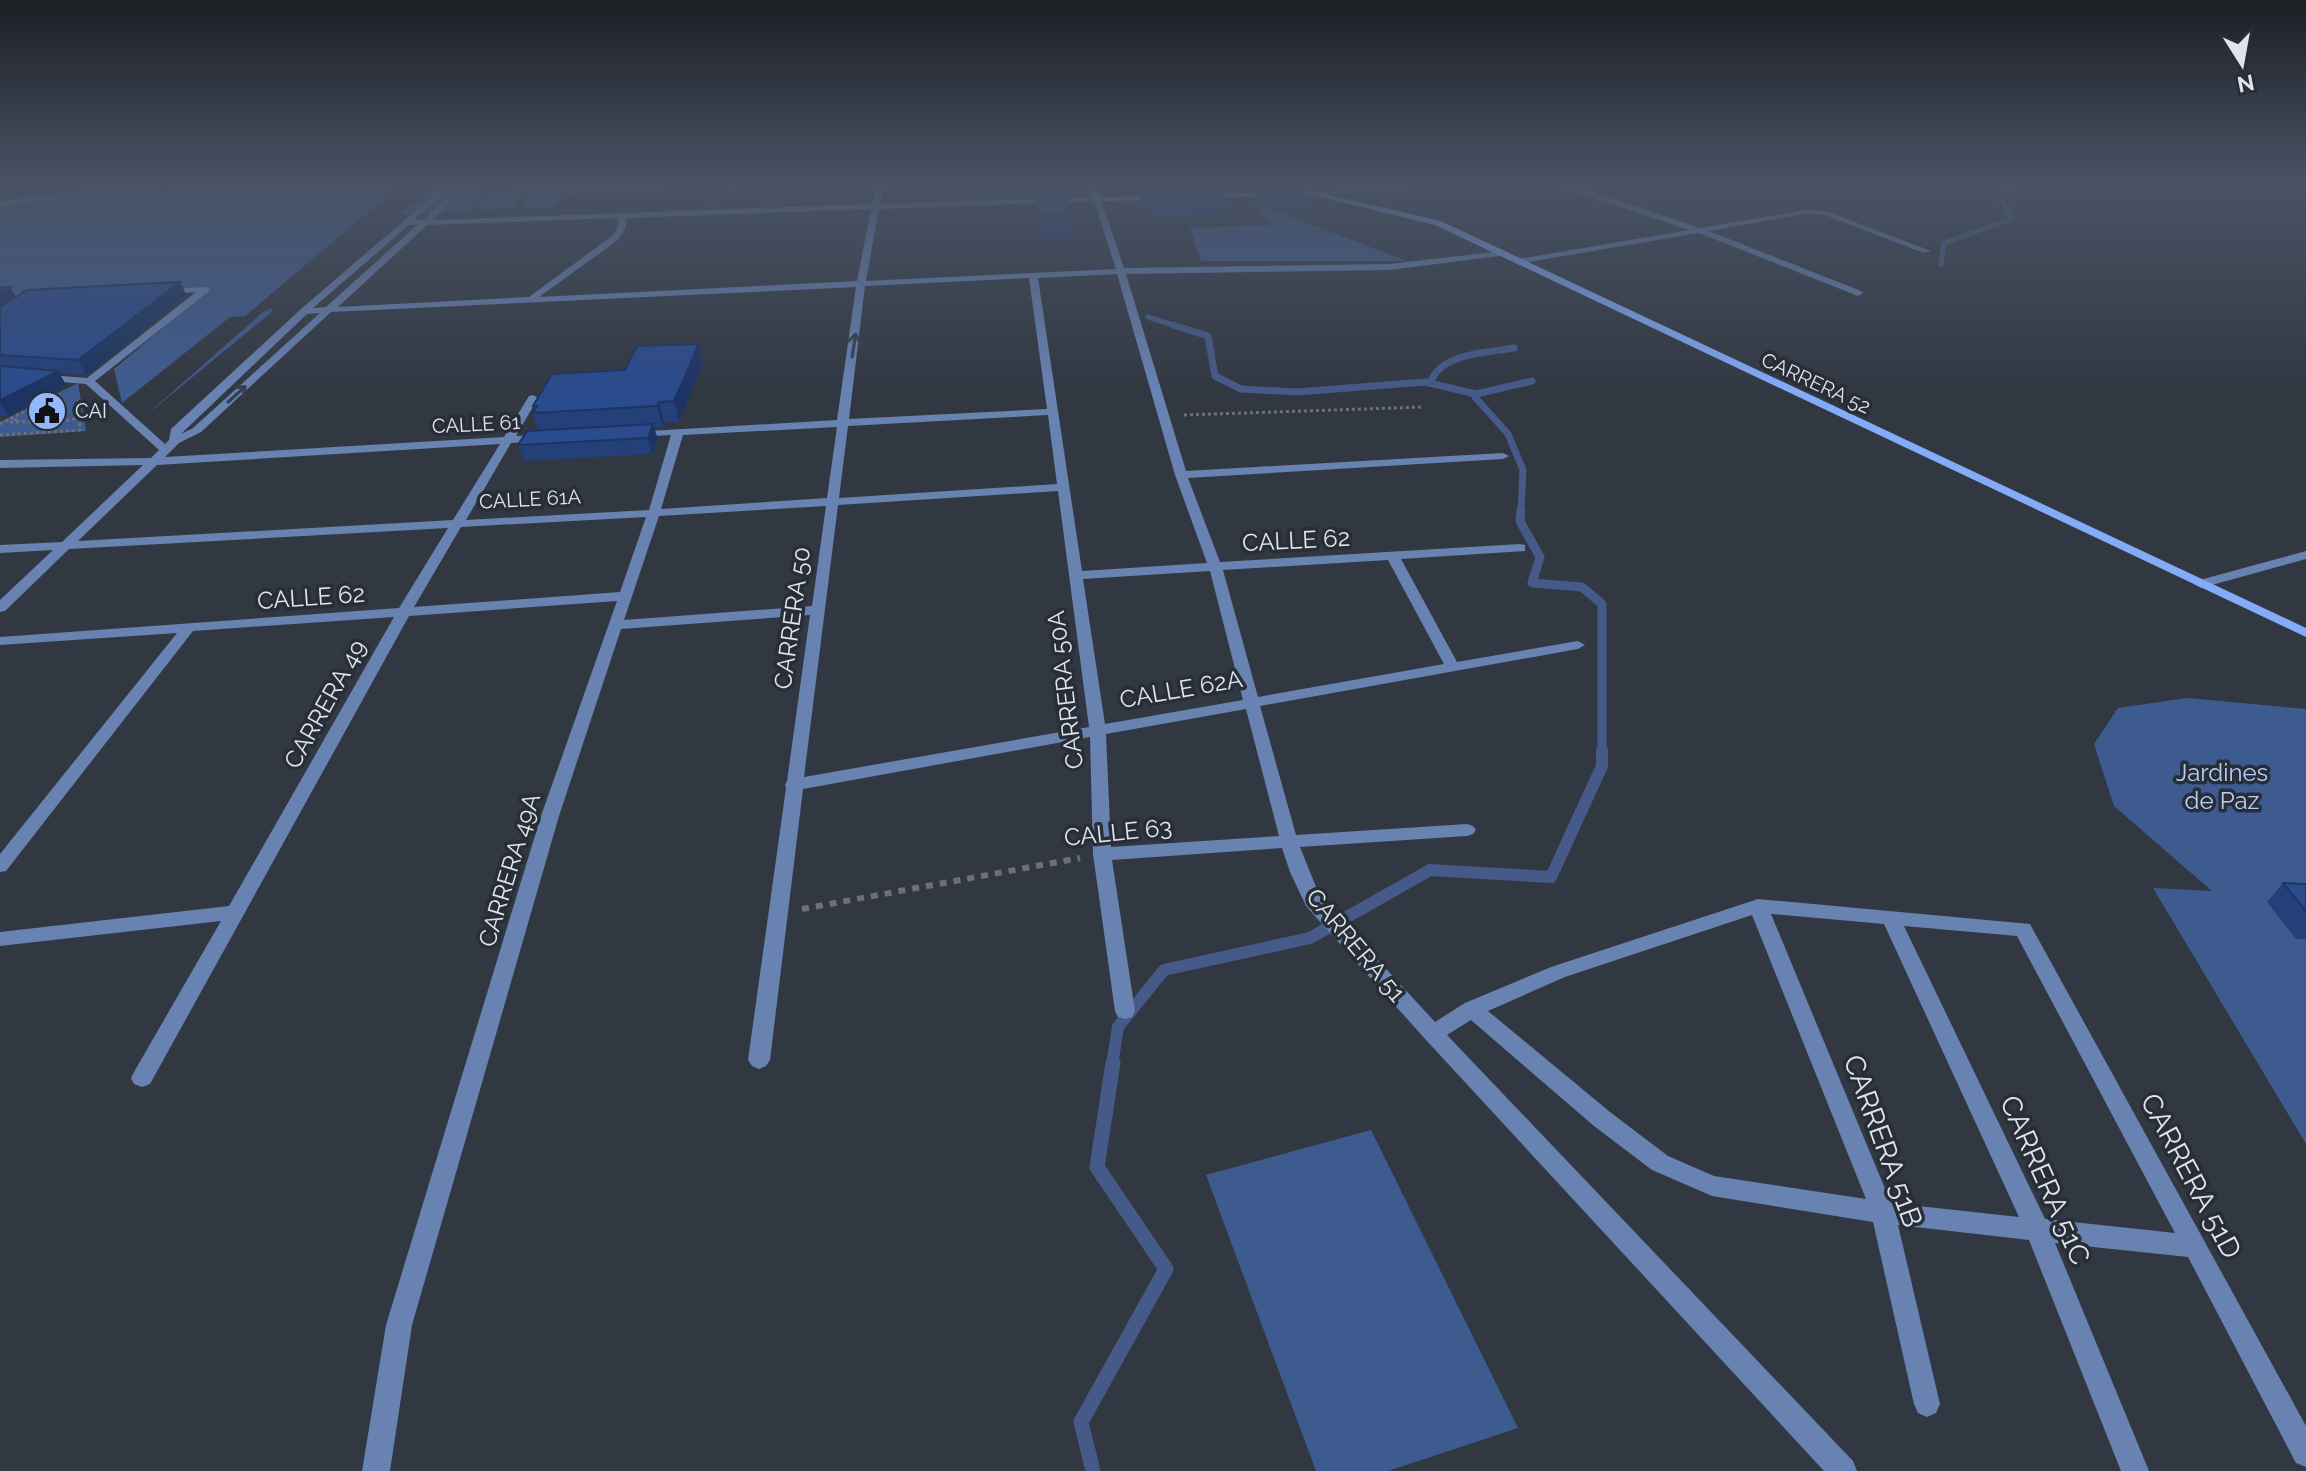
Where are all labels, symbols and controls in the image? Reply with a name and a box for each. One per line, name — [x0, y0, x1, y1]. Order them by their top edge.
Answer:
north arrow — [2202, 24, 2282, 104]
text: N — [2235, 69, 2257, 98]
one-way arrow — [847, 333, 862, 358]
street label: CARRERA 52 — [1758, 347, 1874, 419]
one-way arrow — [227, 385, 247, 404]
public building icon: CAI — [26, 390, 68, 432]
place label: CAI — [75, 399, 107, 423]
street label: CALLE 61 — [431, 410, 521, 438]
street label: CALLE 61A — [479, 484, 582, 514]
street label: CALLE 62 — [1241, 523, 1351, 557]
street label: CARRERA 50 — [768, 545, 816, 691]
street label: CALLE 62 — [256, 579, 366, 615]
street label: CARRERA 50A — [1041, 609, 1089, 771]
street label: CARRERA 49 — [278, 635, 372, 773]
street label: CALLE 62A — [1117, 664, 1245, 714]
park label: Jardines de Paz — [2176, 758, 2268, 815]
street label: CARRERA 49A — [472, 790, 546, 950]
street label: CALLE 63 — [1063, 812, 1173, 852]
street label: CARRERA 51 — [1300, 882, 1412, 1008]
street label: CARRERA 51B — [1837, 1050, 1929, 1232]
street label: CARRERA 51D — [2134, 1088, 2248, 1264]
street label: CARRERA 51C — [1993, 1090, 2097, 1270]

